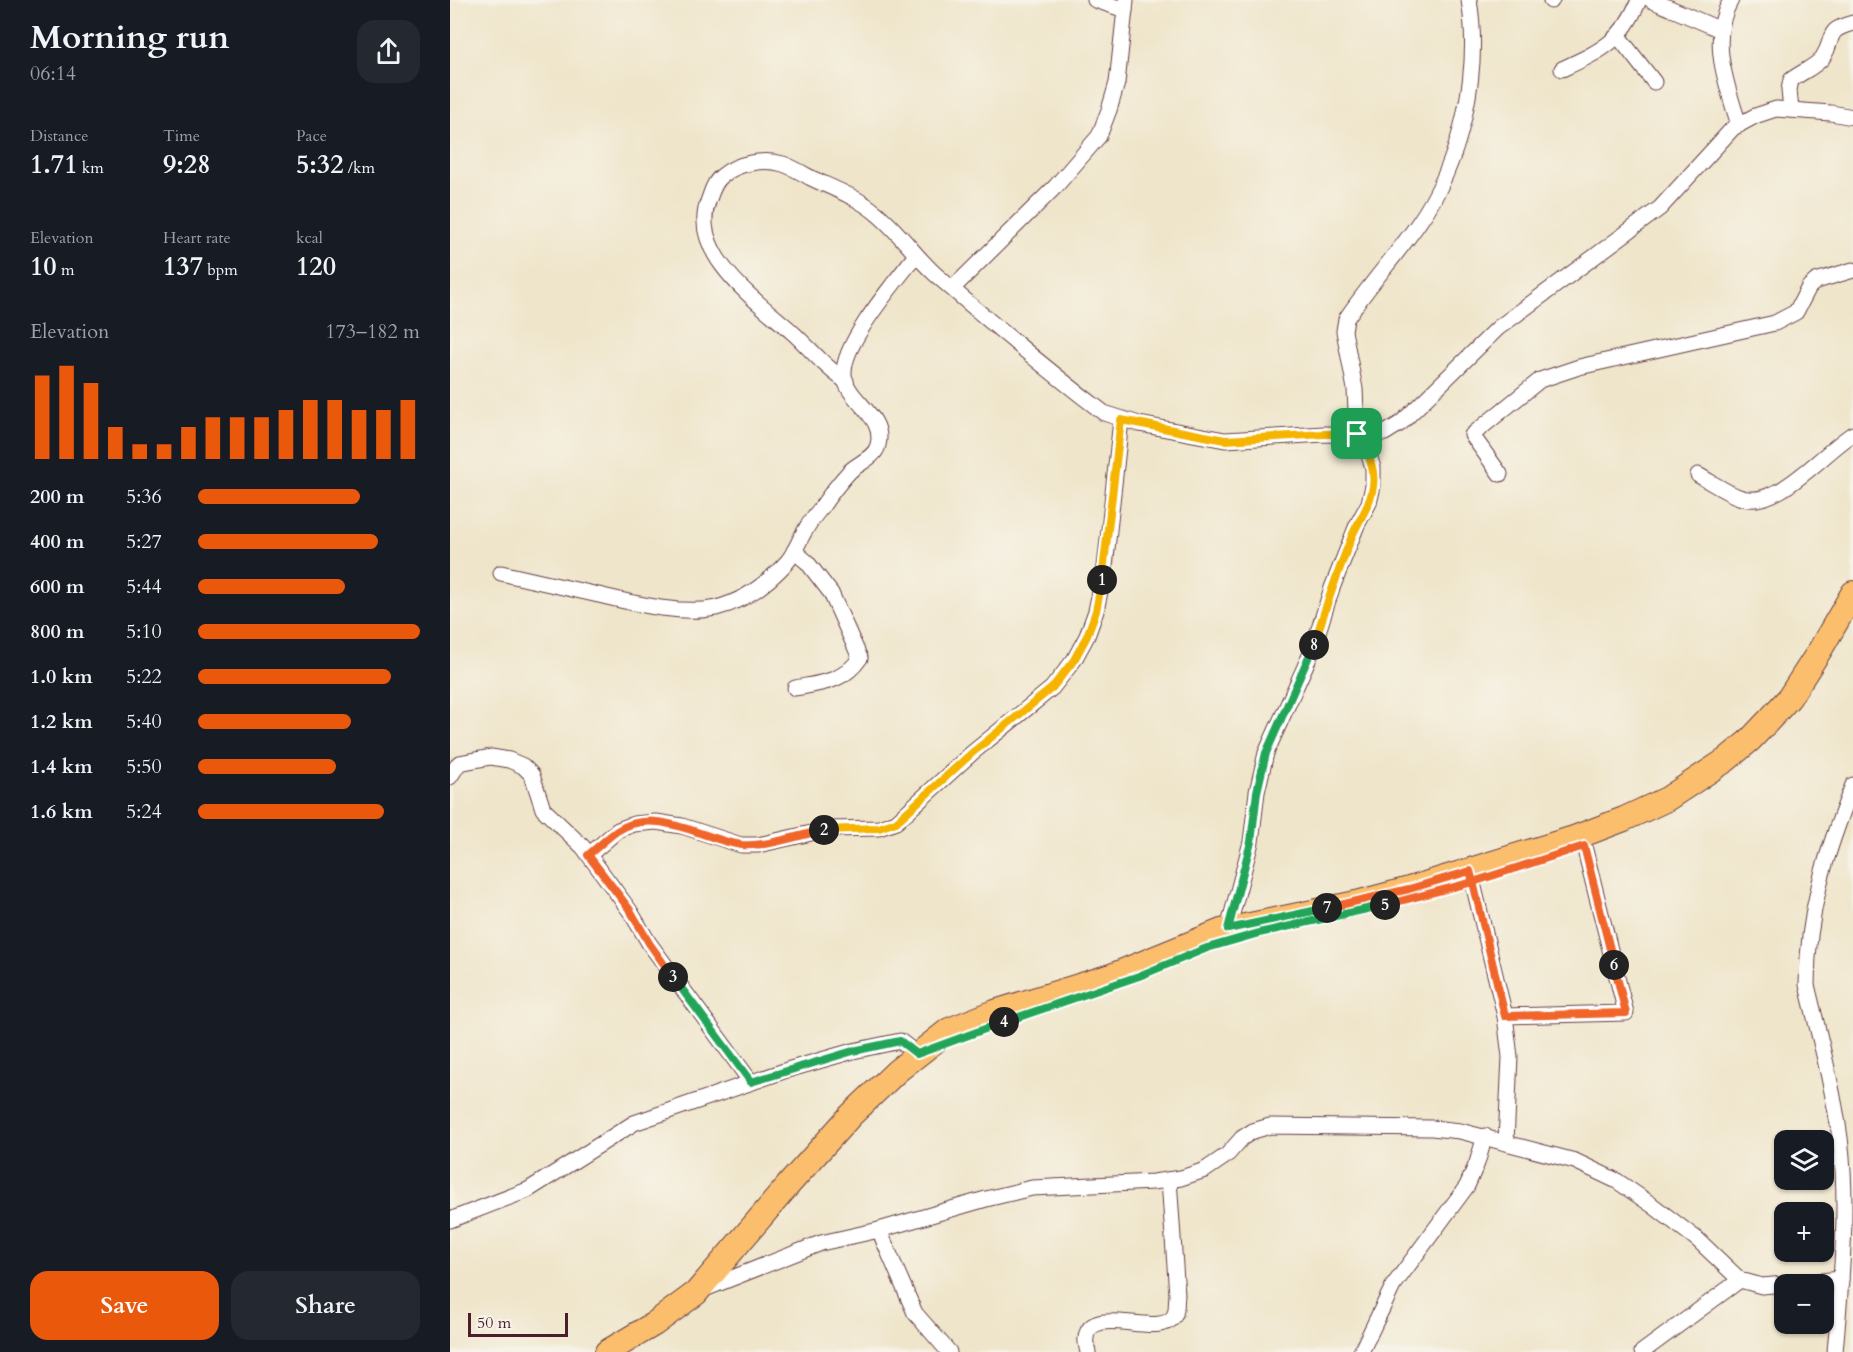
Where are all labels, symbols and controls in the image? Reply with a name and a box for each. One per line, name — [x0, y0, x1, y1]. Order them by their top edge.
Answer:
text: Morning run — [30, 15, 230, 60]
button: share — [357, 20, 420, 83]
text: 06:14 — [30, 60, 76, 87]
text: Distance — [30, 125, 88, 147]
text: Time — [163, 125, 200, 147]
text: Pace — [296, 125, 327, 147]
text: 1.71 — [30, 147, 78, 182]
text: 9:28 — [163, 147, 211, 182]
text: 5:32 — [296, 147, 344, 182]
text: km — [78, 157, 104, 179]
text: /km — [344, 157, 375, 179]
text: Elevation — [30, 227, 94, 249]
text: Heart rate — [163, 227, 231, 249]
text: kcal — [296, 227, 323, 249]
text: 10 — [30, 249, 57, 284]
text: 137 — [163, 249, 203, 284]
text: 120 — [296, 249, 336, 284]
text: m — [57, 259, 74, 281]
text: bpm — [203, 259, 238, 281]
text: Elevation — [30, 318, 109, 345]
text: 173–182 m — [325, 318, 420, 345]
pin — [1331, 408, 1382, 459]
icon: arrive — [1340, 417, 1373, 450]
text: 200 m — [30, 483, 85, 510]
text: 5:36 — [126, 483, 162, 510]
text: 400 m — [30, 528, 85, 555]
text: 5:27 — [126, 528, 162, 555]
pin: 1 — [1087, 565, 1117, 595]
text: 1 — [1098, 569, 1106, 591]
text: 600 m — [30, 573, 85, 600]
text: 5:44 — [126, 573, 162, 600]
text: 800 m — [30, 618, 85, 645]
text: 5:10 — [126, 618, 162, 645]
pin: 8 — [1299, 630, 1329, 660]
text: 8 — [1310, 634, 1318, 656]
text: 1.0 km — [30, 663, 93, 690]
text: 5:22 — [126, 663, 162, 690]
text: 1.2 km — [30, 708, 93, 735]
text: 5:40 — [126, 708, 162, 735]
text: 1.4 km — [30, 753, 93, 780]
text: 5:50 — [126, 753, 162, 780]
text: 1.6 km — [30, 798, 93, 825]
text: 5:24 — [126, 798, 162, 825]
pin: 2 — [809, 815, 839, 845]
text: 2 — [820, 819, 828, 841]
pin: 5 — [1370, 890, 1400, 920]
pin: 7 — [1312, 893, 1342, 923]
text: 5 — [1381, 894, 1389, 916]
text: 7 — [1323, 897, 1331, 919]
pin: 6 — [1599, 950, 1629, 980]
text: 6 — [1610, 954, 1618, 976]
pin: 3 — [658, 962, 688, 992]
text: 3 — [669, 966, 677, 988]
pin: 4 — [989, 1007, 1019, 1037]
text: 4 — [1000, 1011, 1008, 1033]
map controls — [1774, 1130, 1834, 1334]
button: layers — [1774, 1130, 1834, 1190]
button: + — [1774, 1202, 1834, 1262]
button: Save — [30, 1271, 219, 1340]
button: Share — [231, 1271, 420, 1340]
button: − — [1774, 1274, 1834, 1334]
scale bar — [468, 1310, 568, 1338]
text: 50 m — [477, 1312, 511, 1334]

